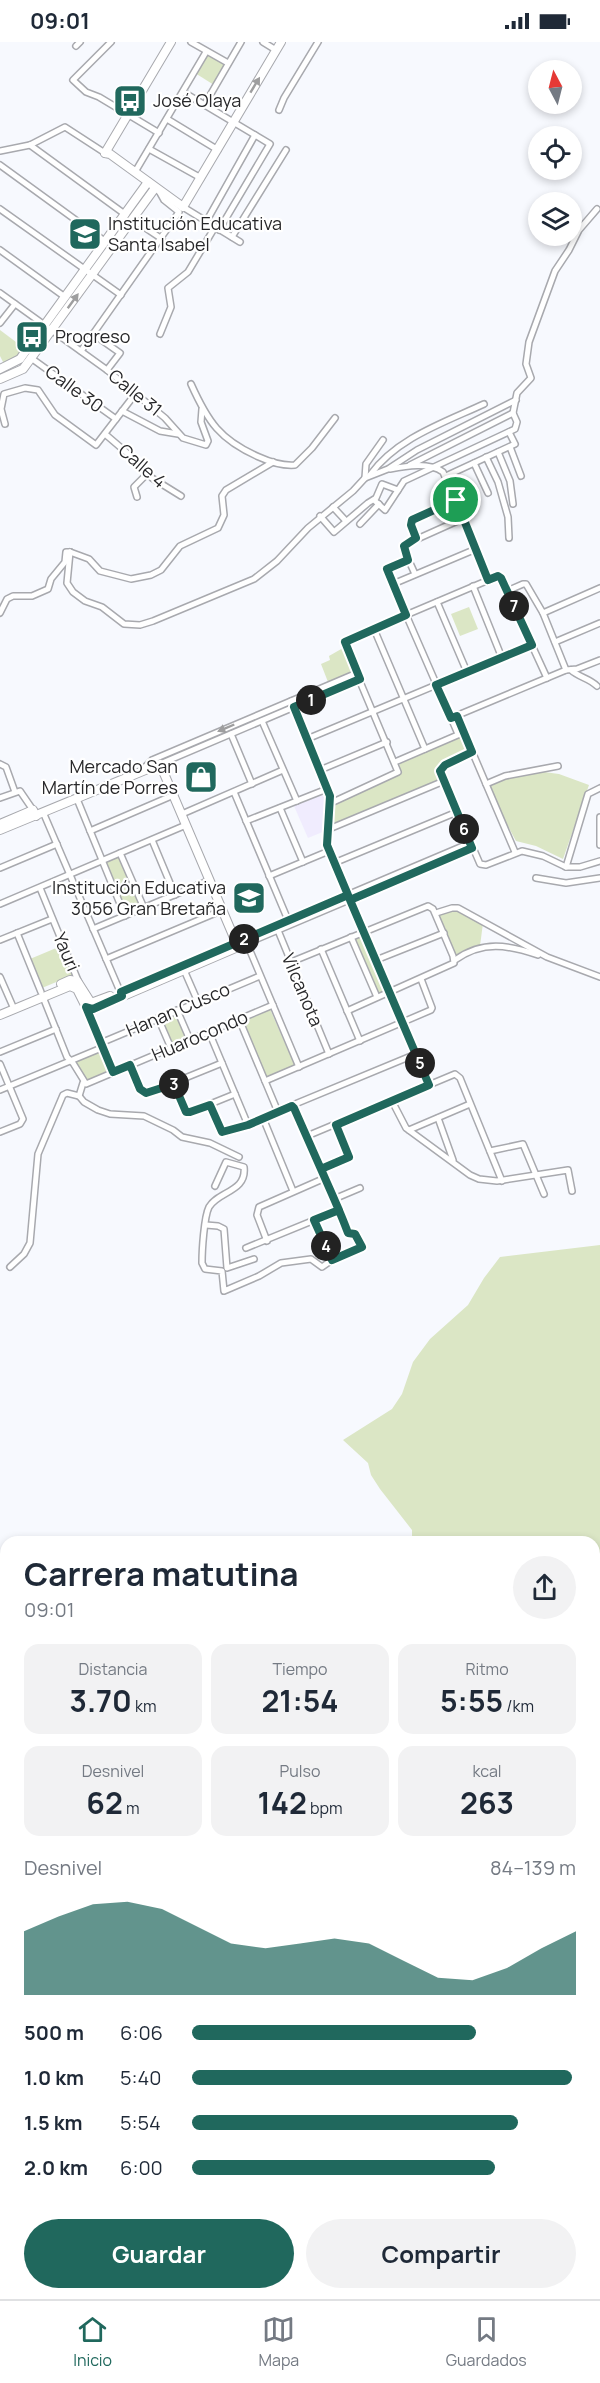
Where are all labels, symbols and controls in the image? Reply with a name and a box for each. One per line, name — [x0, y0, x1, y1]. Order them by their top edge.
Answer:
text: 09:01 — [30, 6, 90, 36]
north arrow — [528, 60, 582, 114]
map controls — [528, 60, 582, 246]
one-way arrow — [250, 77, 261, 93]
bus stop icon: José Olaya — [112, 83, 148, 119]
place label: José Olaya — [153, 88, 241, 112]
button: locate — [528, 126, 582, 180]
button: layers — [528, 192, 582, 246]
place label: Institución Educativa Santa Isabel — [108, 211, 282, 256]
school or university icon: Institución Educativa Santa Isabel — [67, 216, 103, 252]
one-way arrow — [67, 293, 79, 309]
bus stop icon: Progreso — [14, 319, 50, 355]
place label: Progreso — [55, 324, 130, 348]
street label: Calle 30 — [41, 359, 108, 417]
street label: Calle 31 — [104, 363, 167, 421]
street label: Calle 4 — [114, 438, 172, 493]
pin — [430, 474, 481, 525]
icon: arrive — [439, 483, 472, 516]
pin: 7 — [499, 591, 529, 621]
text: 7 — [510, 595, 518, 617]
pin: 1 — [296, 685, 326, 715]
text: 1 — [307, 689, 315, 711]
one-way arrow — [217, 724, 234, 733]
place label: Mercado San Martín de Porres — [42, 754, 178, 799]
shop icon: Mercado San Martín de Porres — [183, 759, 219, 795]
pin: 6 — [449, 814, 479, 844]
text: 6 — [459, 818, 469, 840]
place label: Institución Educativa 3056 Gran Bretaña — [52, 875, 226, 920]
school or university icon: Institución Educativa 3056 Gran Bretaña — [231, 880, 267, 916]
pin: 2 — [229, 924, 259, 954]
text: 2 — [239, 928, 249, 950]
street label: Yauri — [48, 929, 86, 975]
street label: Vilcanota — [277, 949, 329, 1030]
street label: Hanan Cusco — [122, 976, 233, 1042]
street label: Huarocondo — [148, 1004, 251, 1066]
pin: 5 — [405, 1048, 435, 1078]
text: 5 — [415, 1052, 425, 1074]
pin: 3 — [159, 1069, 189, 1099]
text: 3 — [169, 1073, 179, 1095]
pin: 4 — [311, 1231, 341, 1261]
text: 4 — [321, 1235, 331, 1257]
text: Carrera matutina — [24, 1551, 298, 1596]
button: share — [513, 1556, 576, 1619]
text: 09:01 — [24, 1596, 75, 1623]
text: Distancia — [79, 1658, 147, 1680]
text: Tiempo — [273, 1658, 327, 1680]
text: Ritmo — [465, 1658, 509, 1680]
text: 3.70 — [69, 1680, 132, 1721]
text: 21:54 — [261, 1680, 339, 1721]
text: 5:55 — [440, 1680, 503, 1721]
text: km — [132, 1695, 157, 1717]
text: /km — [503, 1695, 534, 1717]
text: Desnivel — [82, 1760, 144, 1782]
text: Pulso — [280, 1760, 320, 1782]
text: kcal — [472, 1760, 502, 1782]
text: 62 — [86, 1782, 123, 1823]
text: 142 — [258, 1782, 307, 1823]
text: 263 — [460, 1782, 514, 1823]
text: m — [123, 1797, 140, 1819]
text: bpm — [307, 1797, 342, 1819]
text: Desnivel — [24, 1854, 102, 1881]
text: 84–139 m — [490, 1854, 576, 1881]
text: 500 m — [24, 2019, 84, 2046]
text: 6:06 — [120, 2019, 163, 2046]
text: 1.0 km — [24, 2064, 84, 2091]
text: 5:40 — [120, 2064, 162, 2091]
text: 1.5 km — [24, 2109, 83, 2136]
text: 5:54 — [120, 2109, 161, 2136]
text: 2.0 km — [24, 2154, 88, 2181]
text: 6:00 — [120, 2154, 163, 2181]
button: Guardar — [24, 2219, 294, 2288]
button: Compartir — [306, 2219, 576, 2288]
tab: Inicio — [73, 2313, 112, 2371]
tab: Mapa — [259, 2313, 299, 2371]
tab: Guardados — [446, 2313, 527, 2371]

